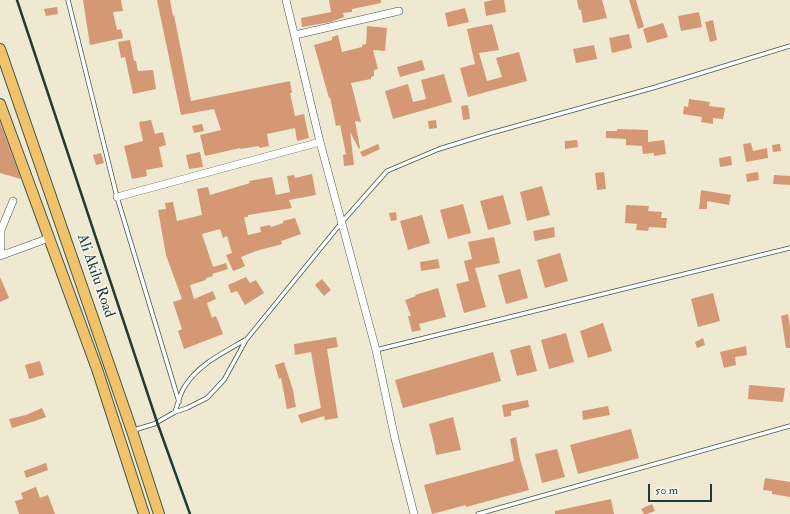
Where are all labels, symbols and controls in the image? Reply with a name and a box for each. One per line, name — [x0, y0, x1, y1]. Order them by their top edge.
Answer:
street label: Ali Akilu Road — [72, 232, 118, 320]
scale bar — [650, 476, 714, 502]
text: 50 m — [655, 483, 678, 498]

